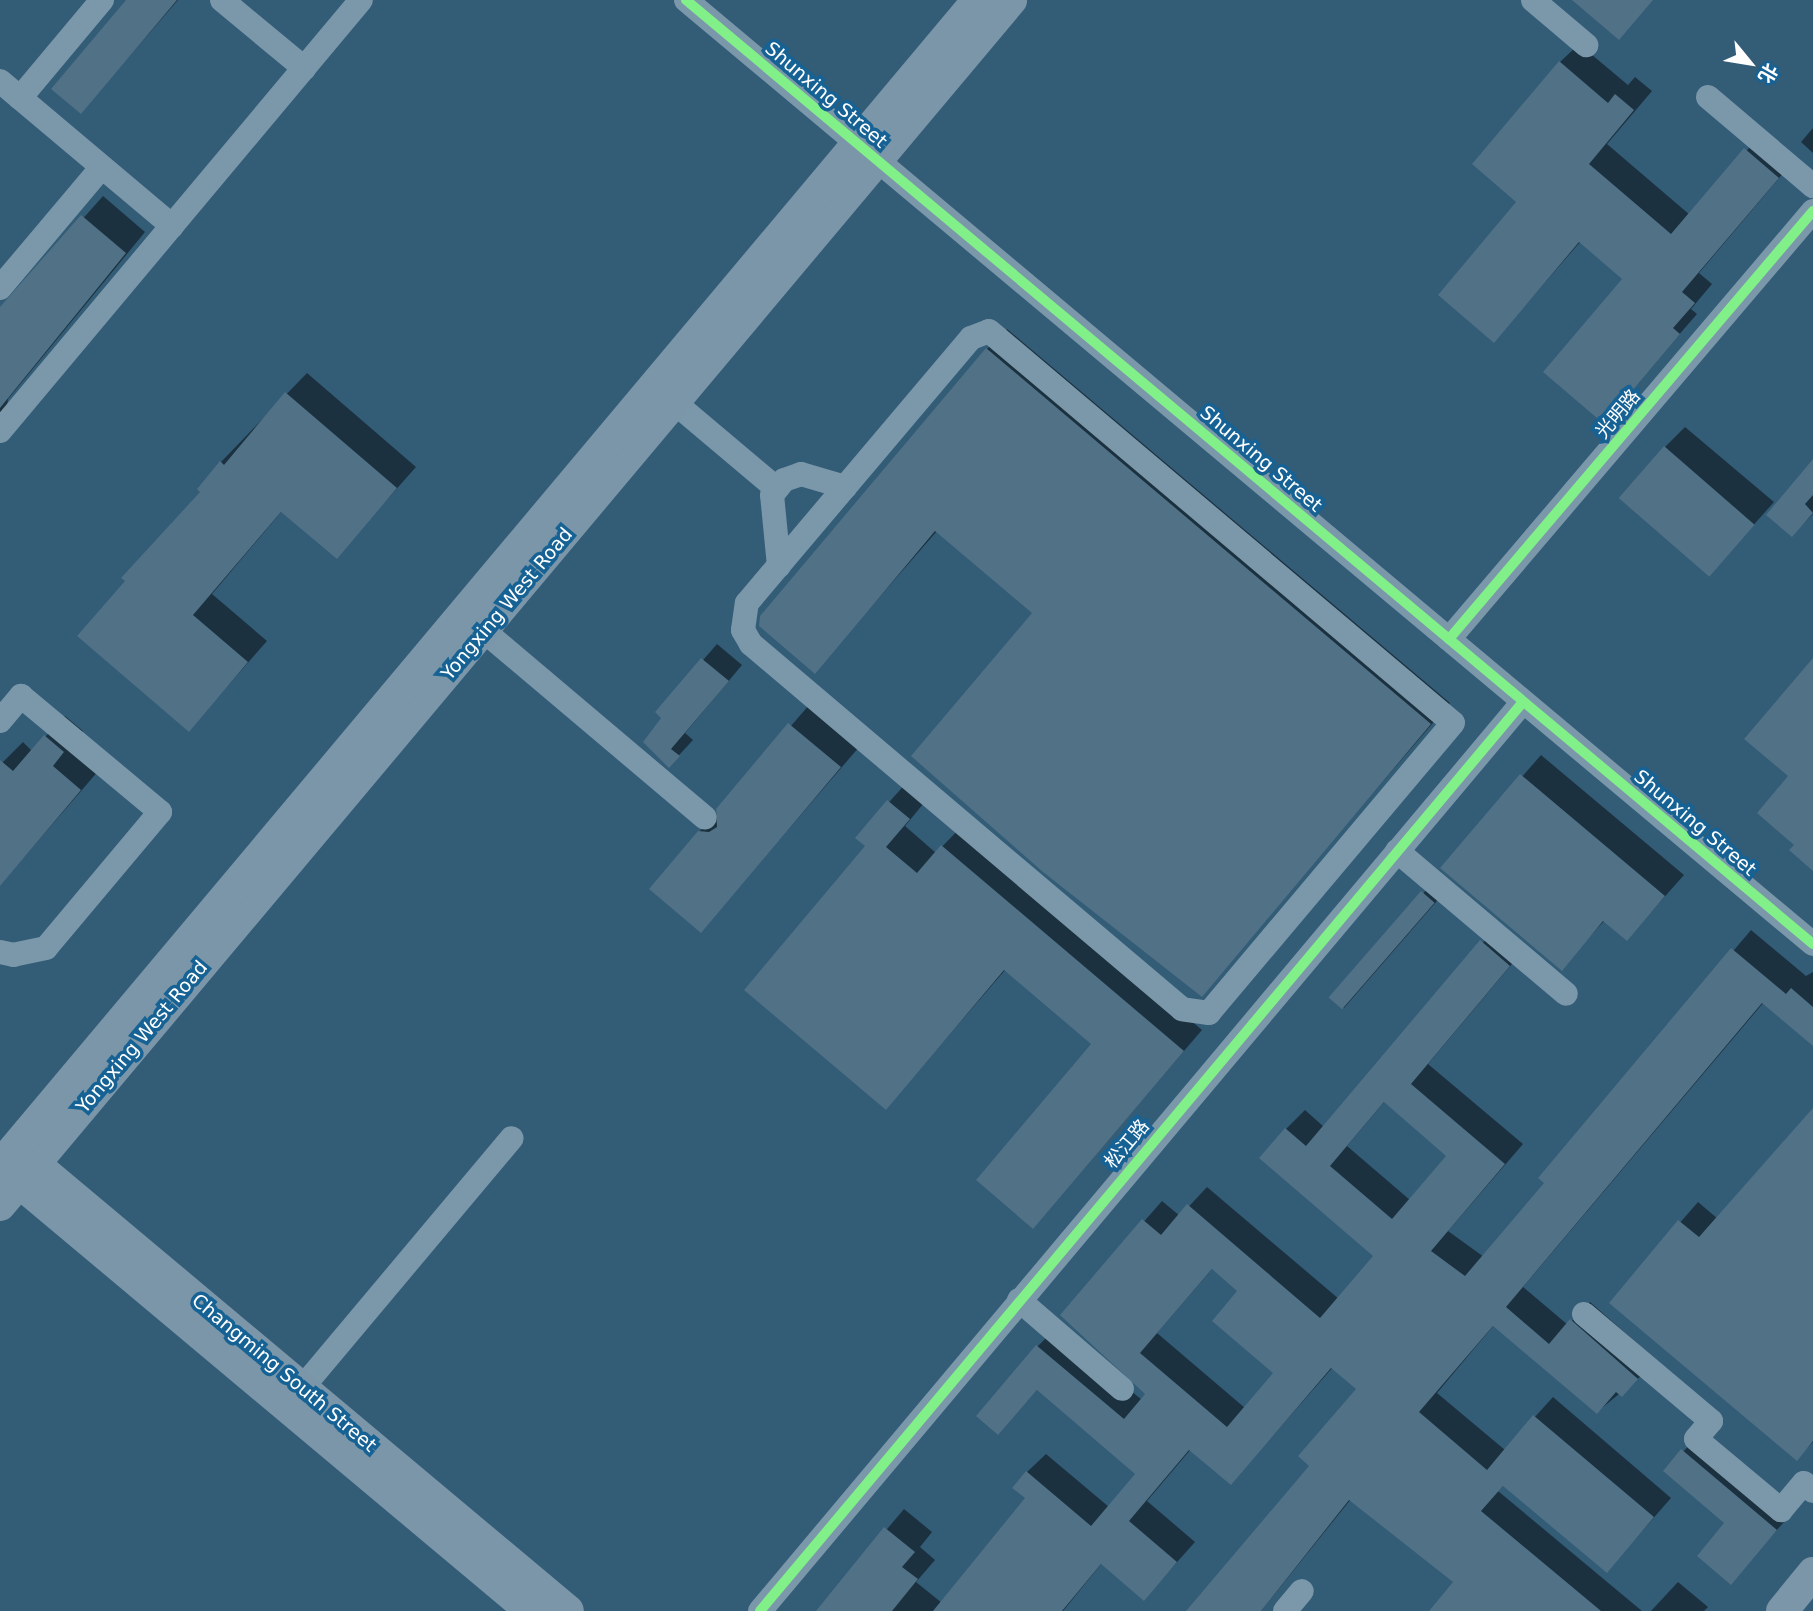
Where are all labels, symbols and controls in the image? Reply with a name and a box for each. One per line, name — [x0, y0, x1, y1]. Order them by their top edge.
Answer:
north arrow — [1715, 28, 1785, 98]
street label: Shunxing Street — [760, 37, 892, 153]
text: 北 — [1754, 60, 1782, 87]
street label: 光明路 — [1591, 385, 1645, 443]
street label: Shunxing Street — [1195, 401, 1327, 517]
street label: Yongxing West Road — [437, 523, 577, 685]
street label: Shunxing Street — [1629, 765, 1761, 881]
street label: Yongxing West Road — [72, 956, 212, 1118]
street label: 松江路 — [1100, 1115, 1154, 1173]
street label: Changming South Street — [187, 1289, 381, 1457]

